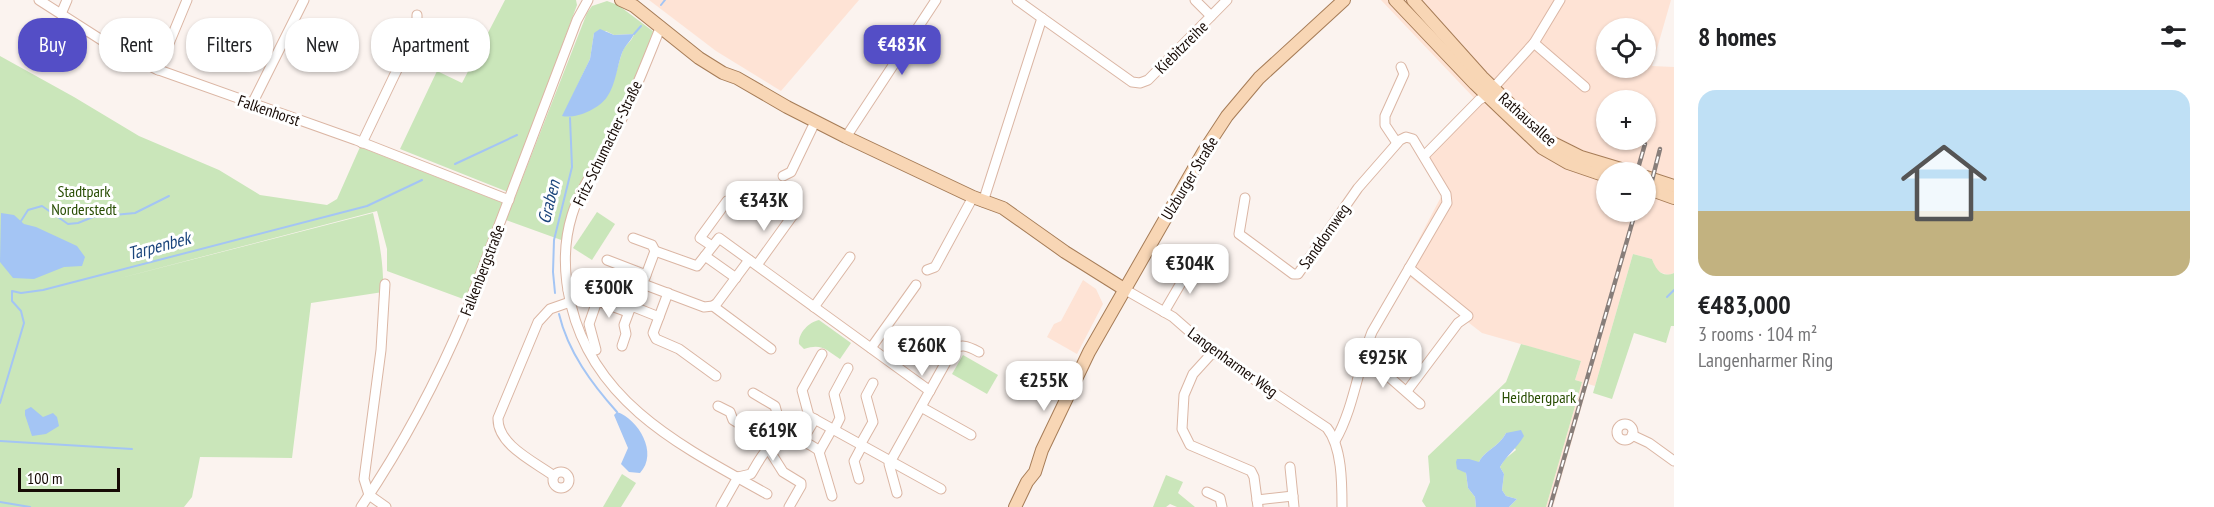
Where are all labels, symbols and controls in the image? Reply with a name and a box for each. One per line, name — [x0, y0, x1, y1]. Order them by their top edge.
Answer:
street label: Kiebitzreihe — [1150, 16, 1212, 78]
chip: Buy — [18, 18, 87, 72]
chip: Rent — [99, 18, 174, 72]
chip: Filters — [186, 18, 273, 72]
chip: New — [285, 18, 359, 72]
chip: Apartment — [371, 18, 490, 72]
map controls — [1596, 18, 1656, 222]
button: locate — [1596, 18, 1656, 78]
text: 8 homes — [1698, 20, 1776, 53]
icon: filters — [2157, 20, 2190, 53]
pin: €483K — [860, 25, 944, 76]
text: €483K — [878, 31, 926, 57]
street label: Fritz-Schumacher-Straße — [568, 77, 646, 209]
street label: Rathausallee — [1495, 88, 1561, 150]
street label: Falkenhorst — [235, 90, 303, 130]
button: + — [1596, 90, 1656, 150]
icon: home — [1890, 129, 1998, 237]
street label: Ulzburger Straße — [1156, 133, 1222, 223]
button: − — [1596, 162, 1656, 222]
water label: Graben — [532, 177, 565, 226]
park label: Stadtpark Norderstedt — [51, 181, 117, 219]
pin: €343K — [722, 181, 806, 232]
text: €343K — [740, 187, 788, 213]
street label: Sanddornweg — [1294, 199, 1354, 273]
street label: Falkenbergstraße — [455, 221, 509, 319]
water label: Tarpenbek — [125, 226, 195, 265]
pin: €304K — [1148, 244, 1232, 295]
text: €304K — [1166, 250, 1214, 276]
pin: €300K — [567, 268, 651, 319]
text: €300K — [585, 274, 633, 300]
text: €483,000 — [1698, 288, 1791, 321]
text: 3 rooms · 104 m² — [1698, 321, 1817, 347]
street label: Langenharmer Weg — [1184, 323, 1282, 401]
pin: €260K — [880, 326, 964, 377]
text: €260K — [898, 332, 946, 358]
pin: €925K — [1341, 338, 1425, 389]
text: €925K — [1359, 344, 1407, 370]
text: Langenharmer Ring — [1698, 347, 1833, 373]
pin: €255K — [1002, 361, 1086, 412]
text: €255K — [1020, 367, 1068, 393]
park label: Heidbergpark — [1502, 387, 1577, 407]
pin: €619K — [731, 411, 815, 462]
text: €619K — [749, 417, 797, 443]
scale bar — [18, 465, 120, 492]
text: 100 m — [27, 468, 62, 488]

